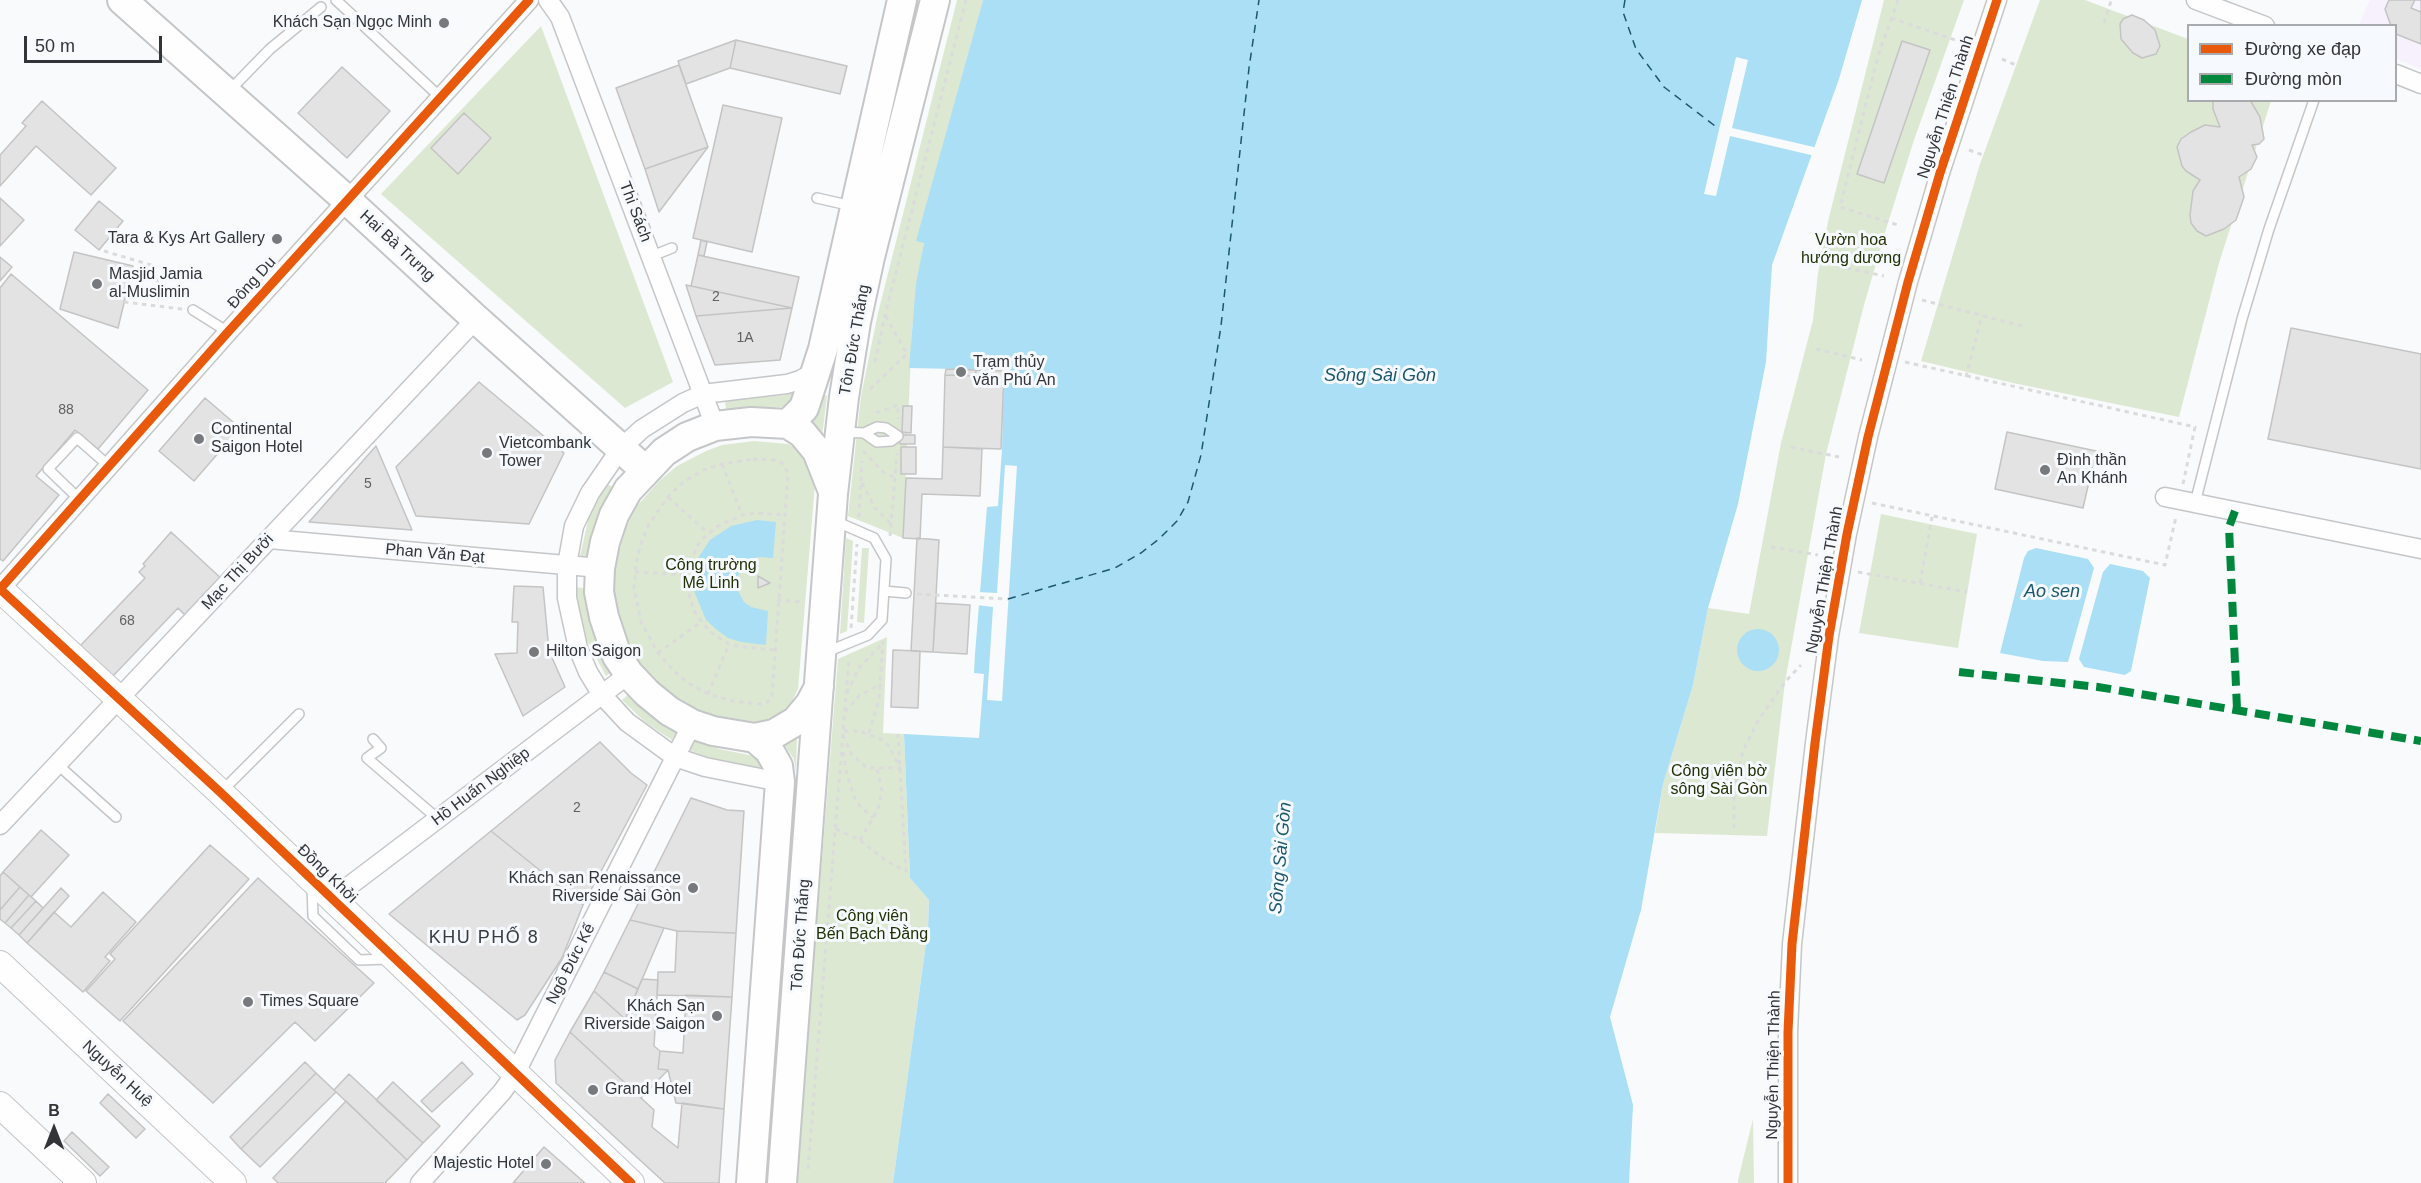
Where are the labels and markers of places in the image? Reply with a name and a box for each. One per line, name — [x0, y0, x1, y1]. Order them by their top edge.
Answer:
place label: Khách Sạn Ngọc Minh — [273, 13, 432, 33]
marker: Khách Sạn Ngọc Minh — [437, 16, 451, 30]
place label: Tara & Kys Art Gallery — [108, 229, 265, 249]
marker: Tara & Kys Art Gallery — [270, 232, 284, 246]
place label: Masjid Jamia al-Muslimin — [109, 265, 202, 303]
marker: Masjid Jamia al-Muslimin — [90, 277, 104, 291]
place label: Trạm thủy văn Phú An — [973, 353, 1056, 391]
marker: Trạm thủy văn Phú An — [954, 365, 968, 379]
place label: Continental Saigon Hotel — [211, 420, 303, 458]
marker: Continental Saigon Hotel — [192, 432, 206, 446]
place label: Vietcombank Tower — [499, 434, 591, 472]
marker: Vietcombank Tower — [480, 446, 494, 460]
place label: Đình thần An Khánh — [2057, 451, 2127, 489]
marker: Đình thần An Khánh — [2038, 463, 2052, 477]
place label: Hilton Saigon — [546, 642, 641, 662]
marker: Hilton Saigon — [527, 645, 541, 659]
place label: Khách sạn Renaissance Riverside Sài Gòn — [508, 869, 681, 907]
marker: Khách sạn Renaissance Riverside Sài Gòn — [686, 881, 700, 895]
place label: Times Square — [260, 992, 359, 1012]
marker: Times Square — [241, 995, 255, 1009]
place label: Khách Sạn Riverside Saigon — [584, 997, 705, 1035]
marker: Khách Sạn Riverside Saigon — [710, 1009, 724, 1023]
place label: Grand Hotel — [605, 1080, 691, 1100]
marker: Grand Hotel — [586, 1083, 600, 1097]
place label: Majestic Hotel — [434, 1154, 534, 1174]
marker: Majestic Hotel — [539, 1157, 553, 1171]

